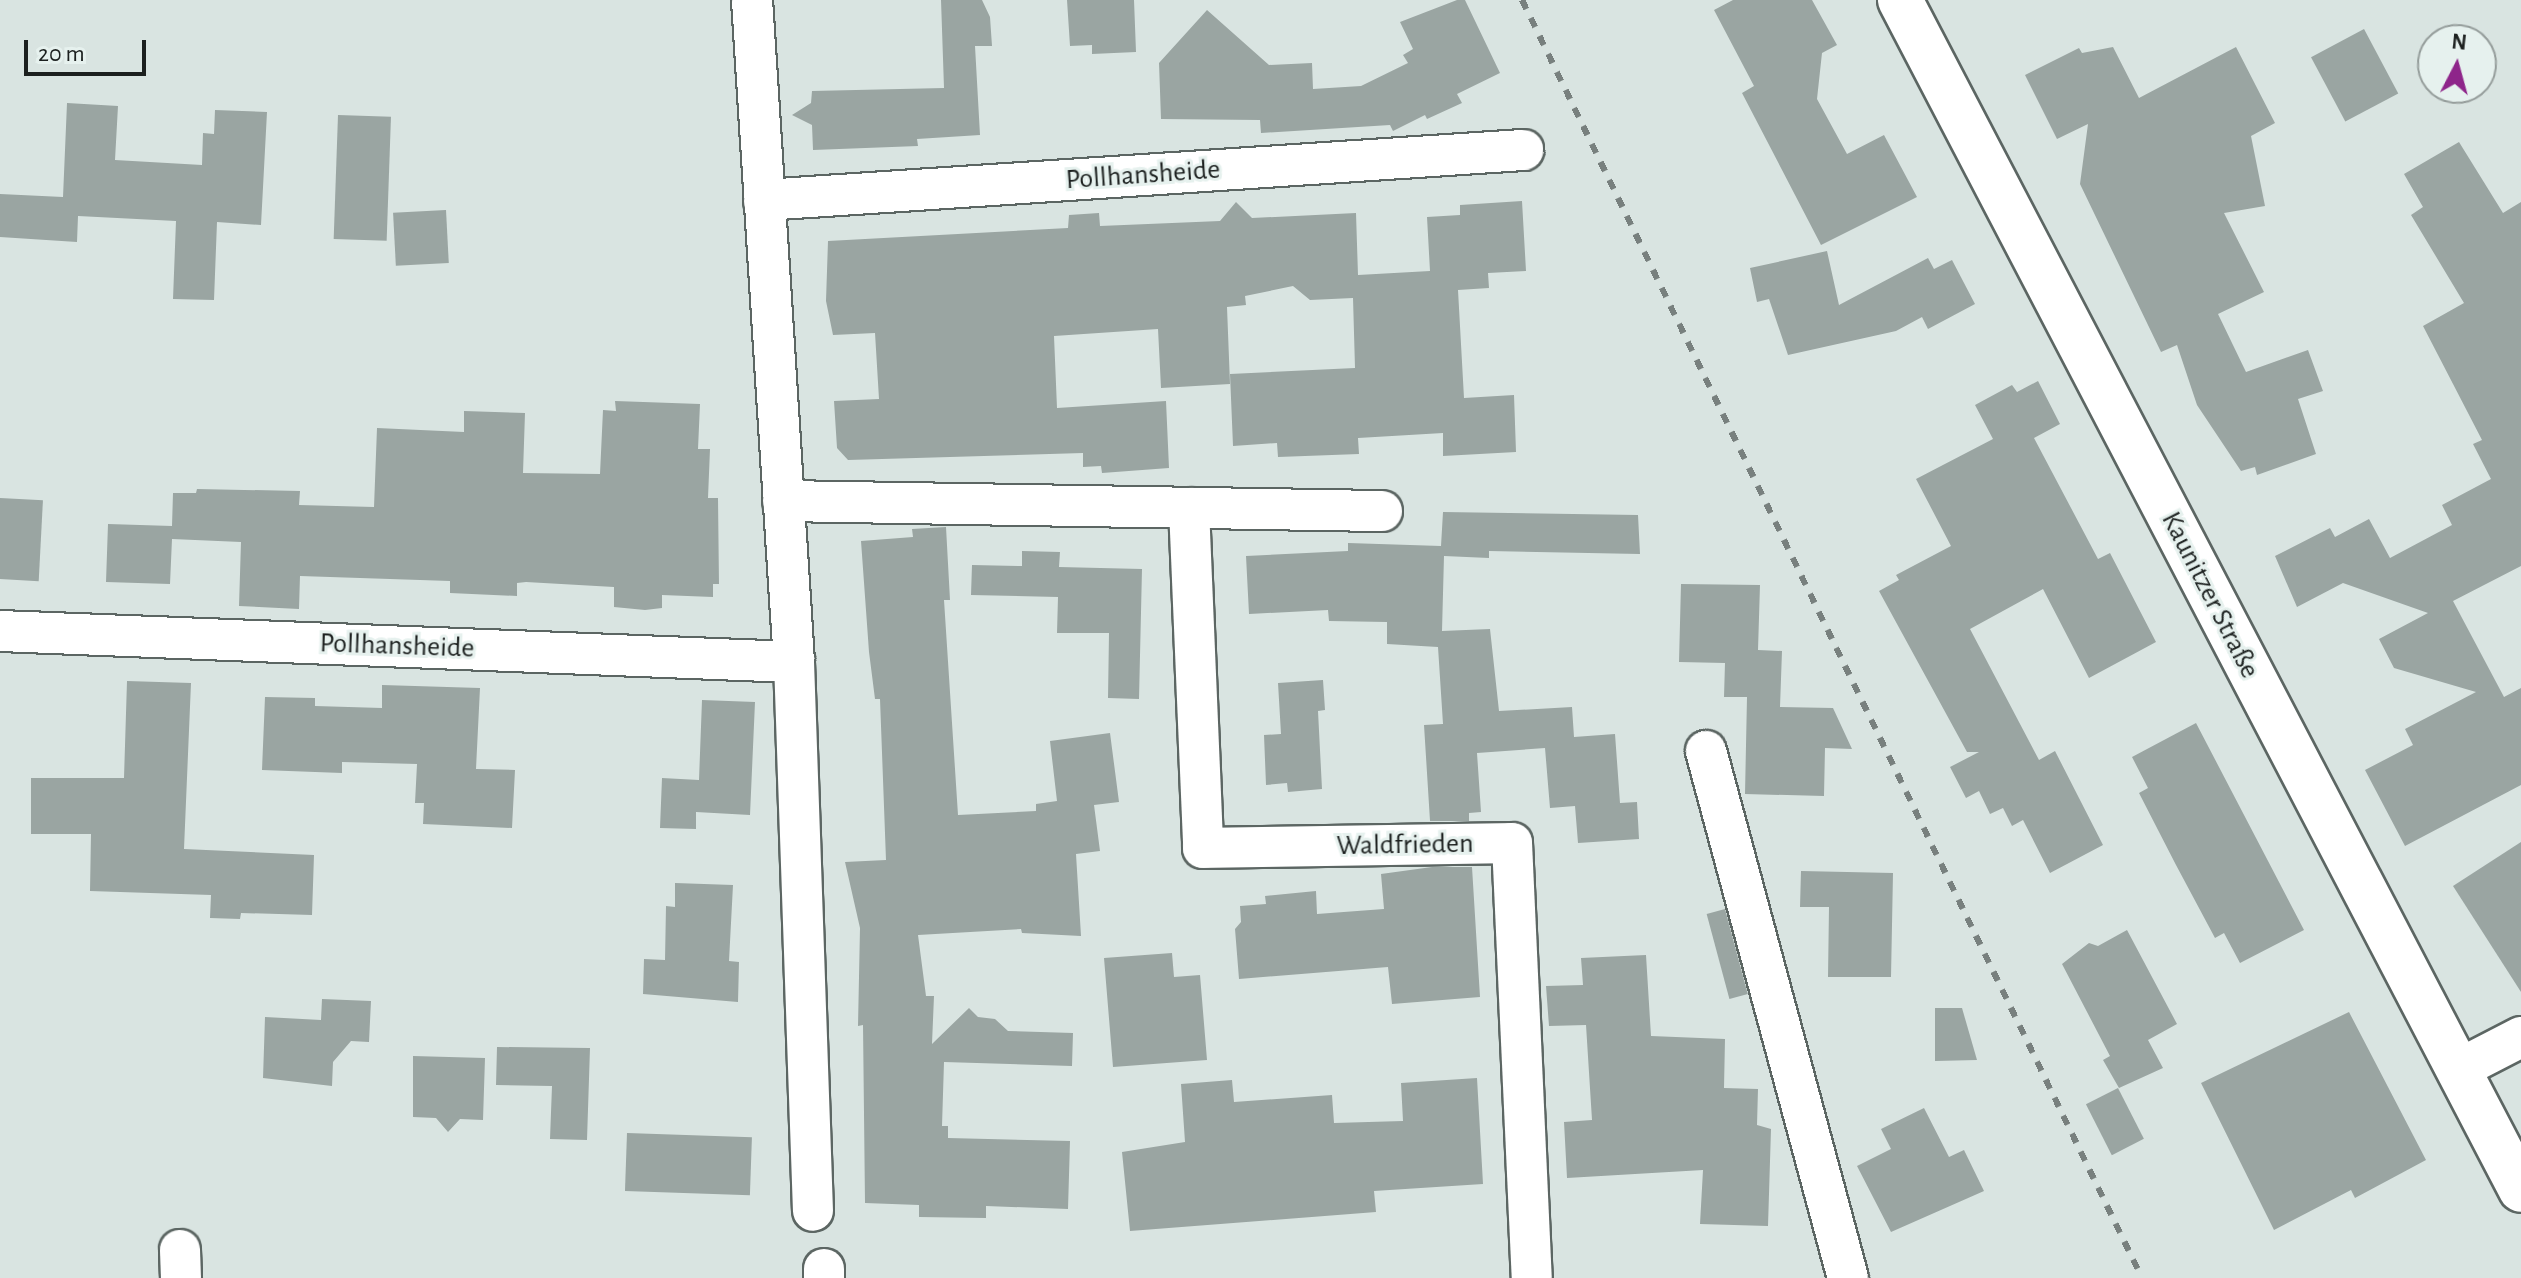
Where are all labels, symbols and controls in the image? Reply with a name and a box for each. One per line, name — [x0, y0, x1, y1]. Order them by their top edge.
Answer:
scale bar — [28, 24, 150, 74]
north arrow — [2417, 24, 2497, 104]
text: N — [2451, 30, 2468, 54]
text: 20 m — [38, 42, 85, 66]
street label: Pollhansheide — [1065, 153, 1221, 197]
street label: Kaunitzer Straße — [2154, 506, 2266, 684]
street label: Pollhansheide — [319, 627, 475, 665]
street label: Waldfrieden — [1336, 827, 1474, 863]

